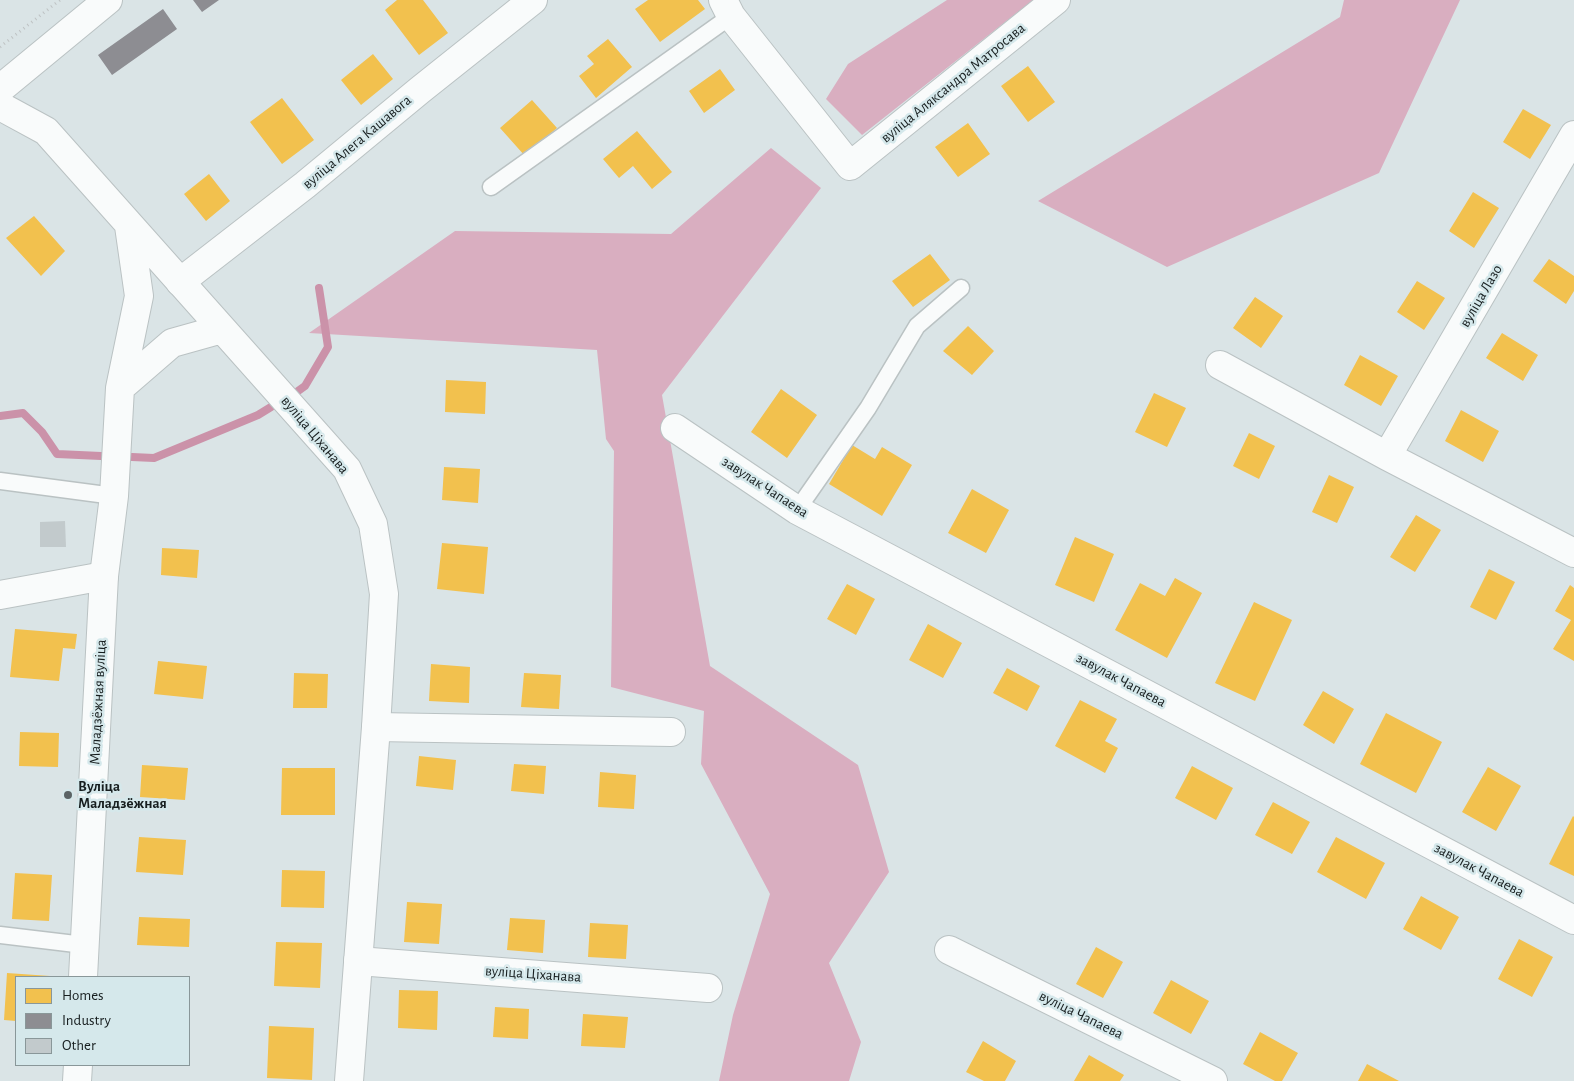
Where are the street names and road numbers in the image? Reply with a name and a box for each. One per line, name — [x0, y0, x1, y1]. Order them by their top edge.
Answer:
street label: вуліца Аляксандра Матросава — [877, 19, 1029, 147]
street label: вуліца Алега Кашавога — [299, 91, 415, 193]
street label: вуліца Лазо — [1456, 261, 1506, 331]
street label: вуліца Ціханава — [277, 392, 353, 478]
street label: завулак Чапаева — [718, 452, 812, 522]
street label: Маладзёжная вуліца — [86, 639, 110, 765]
street label: завулак Чапаева — [1073, 649, 1169, 711]
street label: завулак Чапаева — [1431, 839, 1527, 901]
street label: вуліца Ціханава — [484, 962, 582, 986]
street label: вуліца Чапаева — [1036, 987, 1126, 1043]

